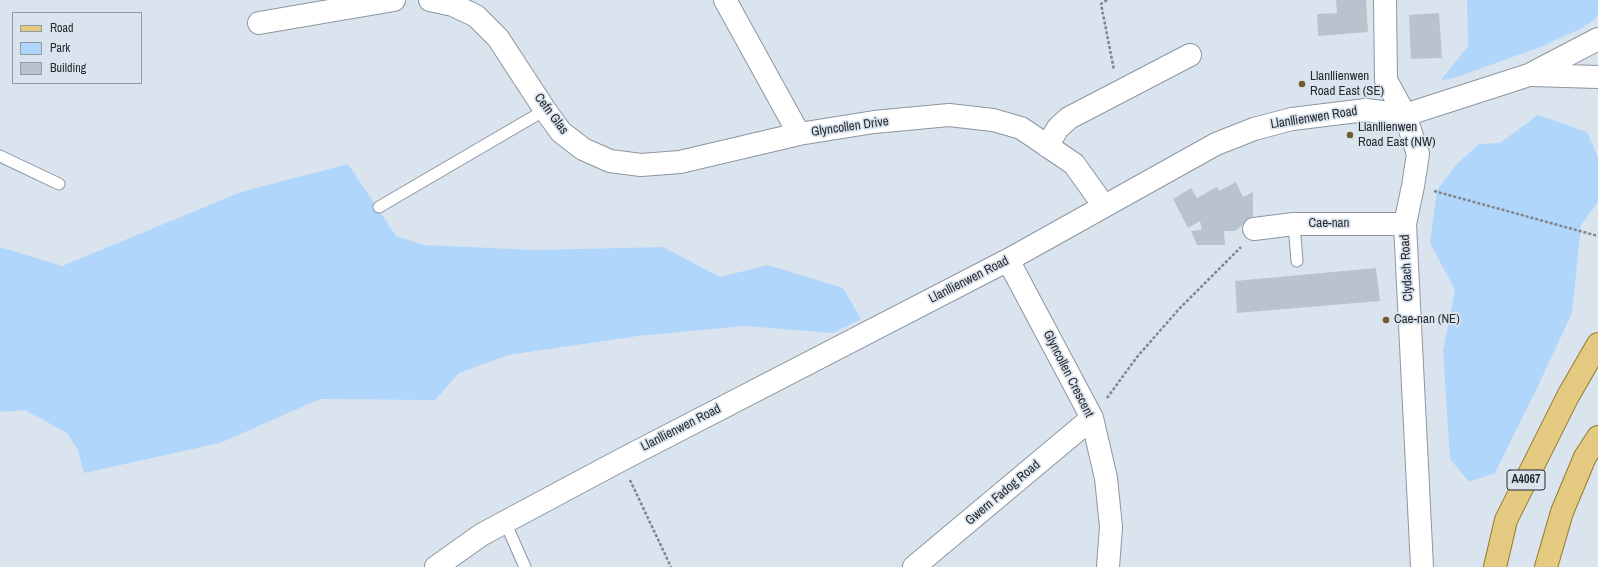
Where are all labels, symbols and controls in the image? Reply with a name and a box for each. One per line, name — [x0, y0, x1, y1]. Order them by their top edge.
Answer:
legend — [12, 12, 142, 84]
text: Road — [50, 20, 74, 36]
text: Park — [50, 40, 70, 56]
text: Building — [50, 60, 86, 76]
place label: Llanllienwen Road East (SE) — [1310, 69, 1384, 100]
marker: Llanllienwen Road East (SE) — [1297, 79, 1307, 89]
street label: Cefn Glas — [531, 90, 571, 138]
street label: Llanllienwen Road — [1269, 103, 1359, 133]
street label: Glyncollen Drive — [810, 114, 890, 140]
place label: Llanllienwen Road East (NW) — [1358, 120, 1436, 151]
marker: Llanllienwen Road East (NW) — [1345, 130, 1355, 140]
street label: Cae-nan — [1309, 216, 1349, 232]
street label: Clydach Road — [1397, 234, 1417, 302]
street label: Llanllienwen Road — [926, 253, 1012, 307]
place label: Cae-nan (NE) — [1394, 312, 1460, 328]
marker: Cae-nan (NE) — [1381, 315, 1391, 325]
street label: Glyncollen Crescent — [1039, 328, 1097, 420]
street label: Llanllienwen Road — [638, 401, 724, 455]
street label: Gwern Fadog Road — [963, 457, 1043, 529]
road number: A4067 — [1507, 470, 1545, 490]

